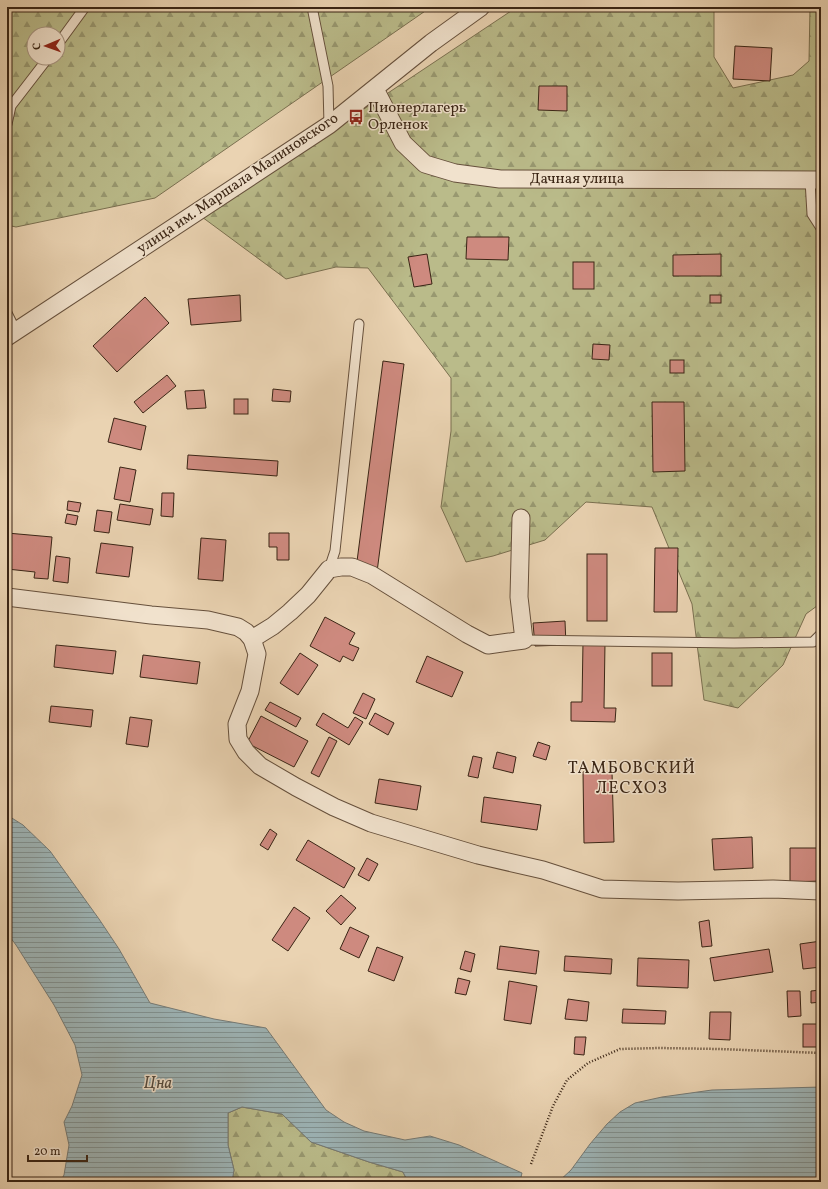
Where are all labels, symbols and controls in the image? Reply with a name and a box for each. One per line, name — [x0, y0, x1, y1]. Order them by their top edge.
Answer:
north arrow — [26, 26, 66, 66]
text: С — [30, 42, 45, 50]
place label: Пионерлагерь Орленок — [368, 98, 466, 136]
street label: улица им. Маршала Малиновского — [133, 108, 343, 260]
bus stop icon: Пионерлагерь Орленок — [347, 108, 365, 126]
street label: Дачная улица — [530, 169, 624, 190]
district label: ТАМБОВСКИЙ ЛЕСХОЗ — [568, 757, 696, 800]
water label: Цна — [144, 1073, 173, 1095]
scale bar — [28, 1137, 87, 1163]
text: 20 m — [34, 1144, 61, 1160]

